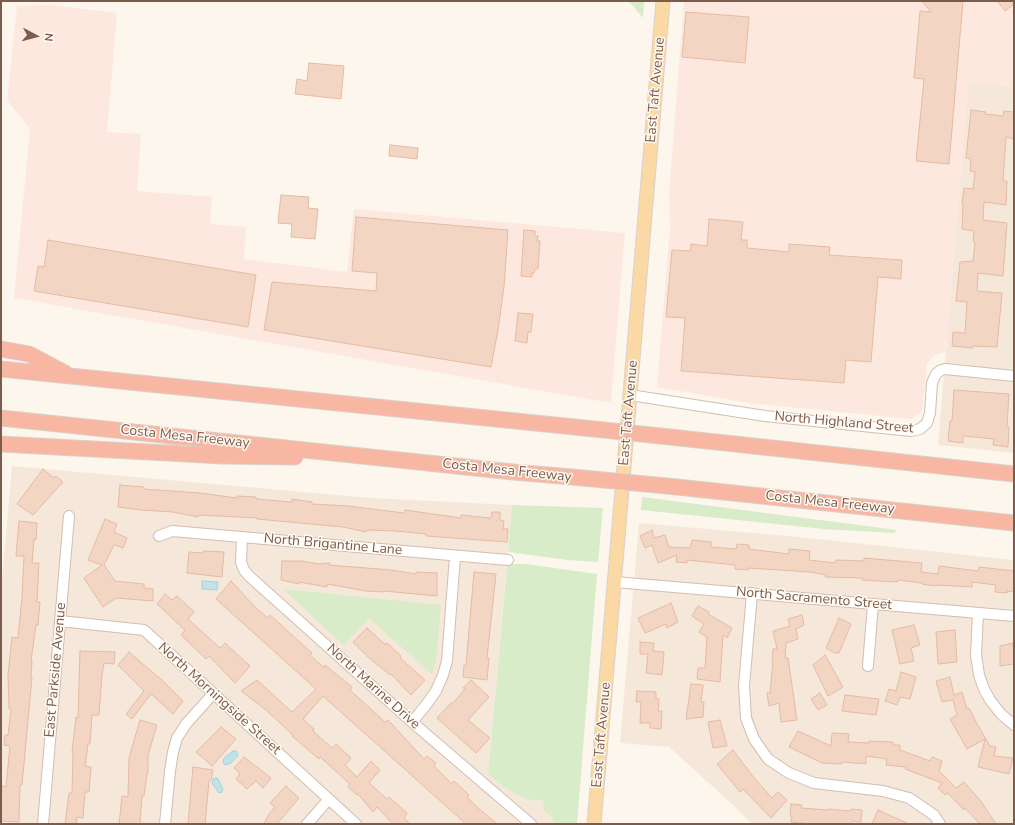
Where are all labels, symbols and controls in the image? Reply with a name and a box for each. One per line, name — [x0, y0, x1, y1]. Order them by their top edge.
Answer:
north arrow — [16, 16, 56, 56]
text: N — [41, 32, 56, 42]
street label: East Taft Avenue — [643, 37, 669, 143]
street label: East Taft Avenue — [616, 360, 642, 466]
street label: North Highland Street — [774, 409, 914, 437]
street label: Costa Mesa Freeway — [120, 422, 250, 452]
street label: Costa Mesa Freeway — [442, 456, 572, 486]
street label: Costa Mesa Freeway — [765, 488, 895, 518]
street label: North Brigantine Lane — [263, 531, 403, 559]
street label: North Sacramento Street — [735, 584, 893, 614]
street label: East Parkside Avenue — [42, 602, 70, 738]
street label: North Morningside Street — [154, 639, 284, 759]
street label: North Marine Drive — [323, 641, 423, 733]
street label: East Taft Avenue — [589, 682, 615, 788]

